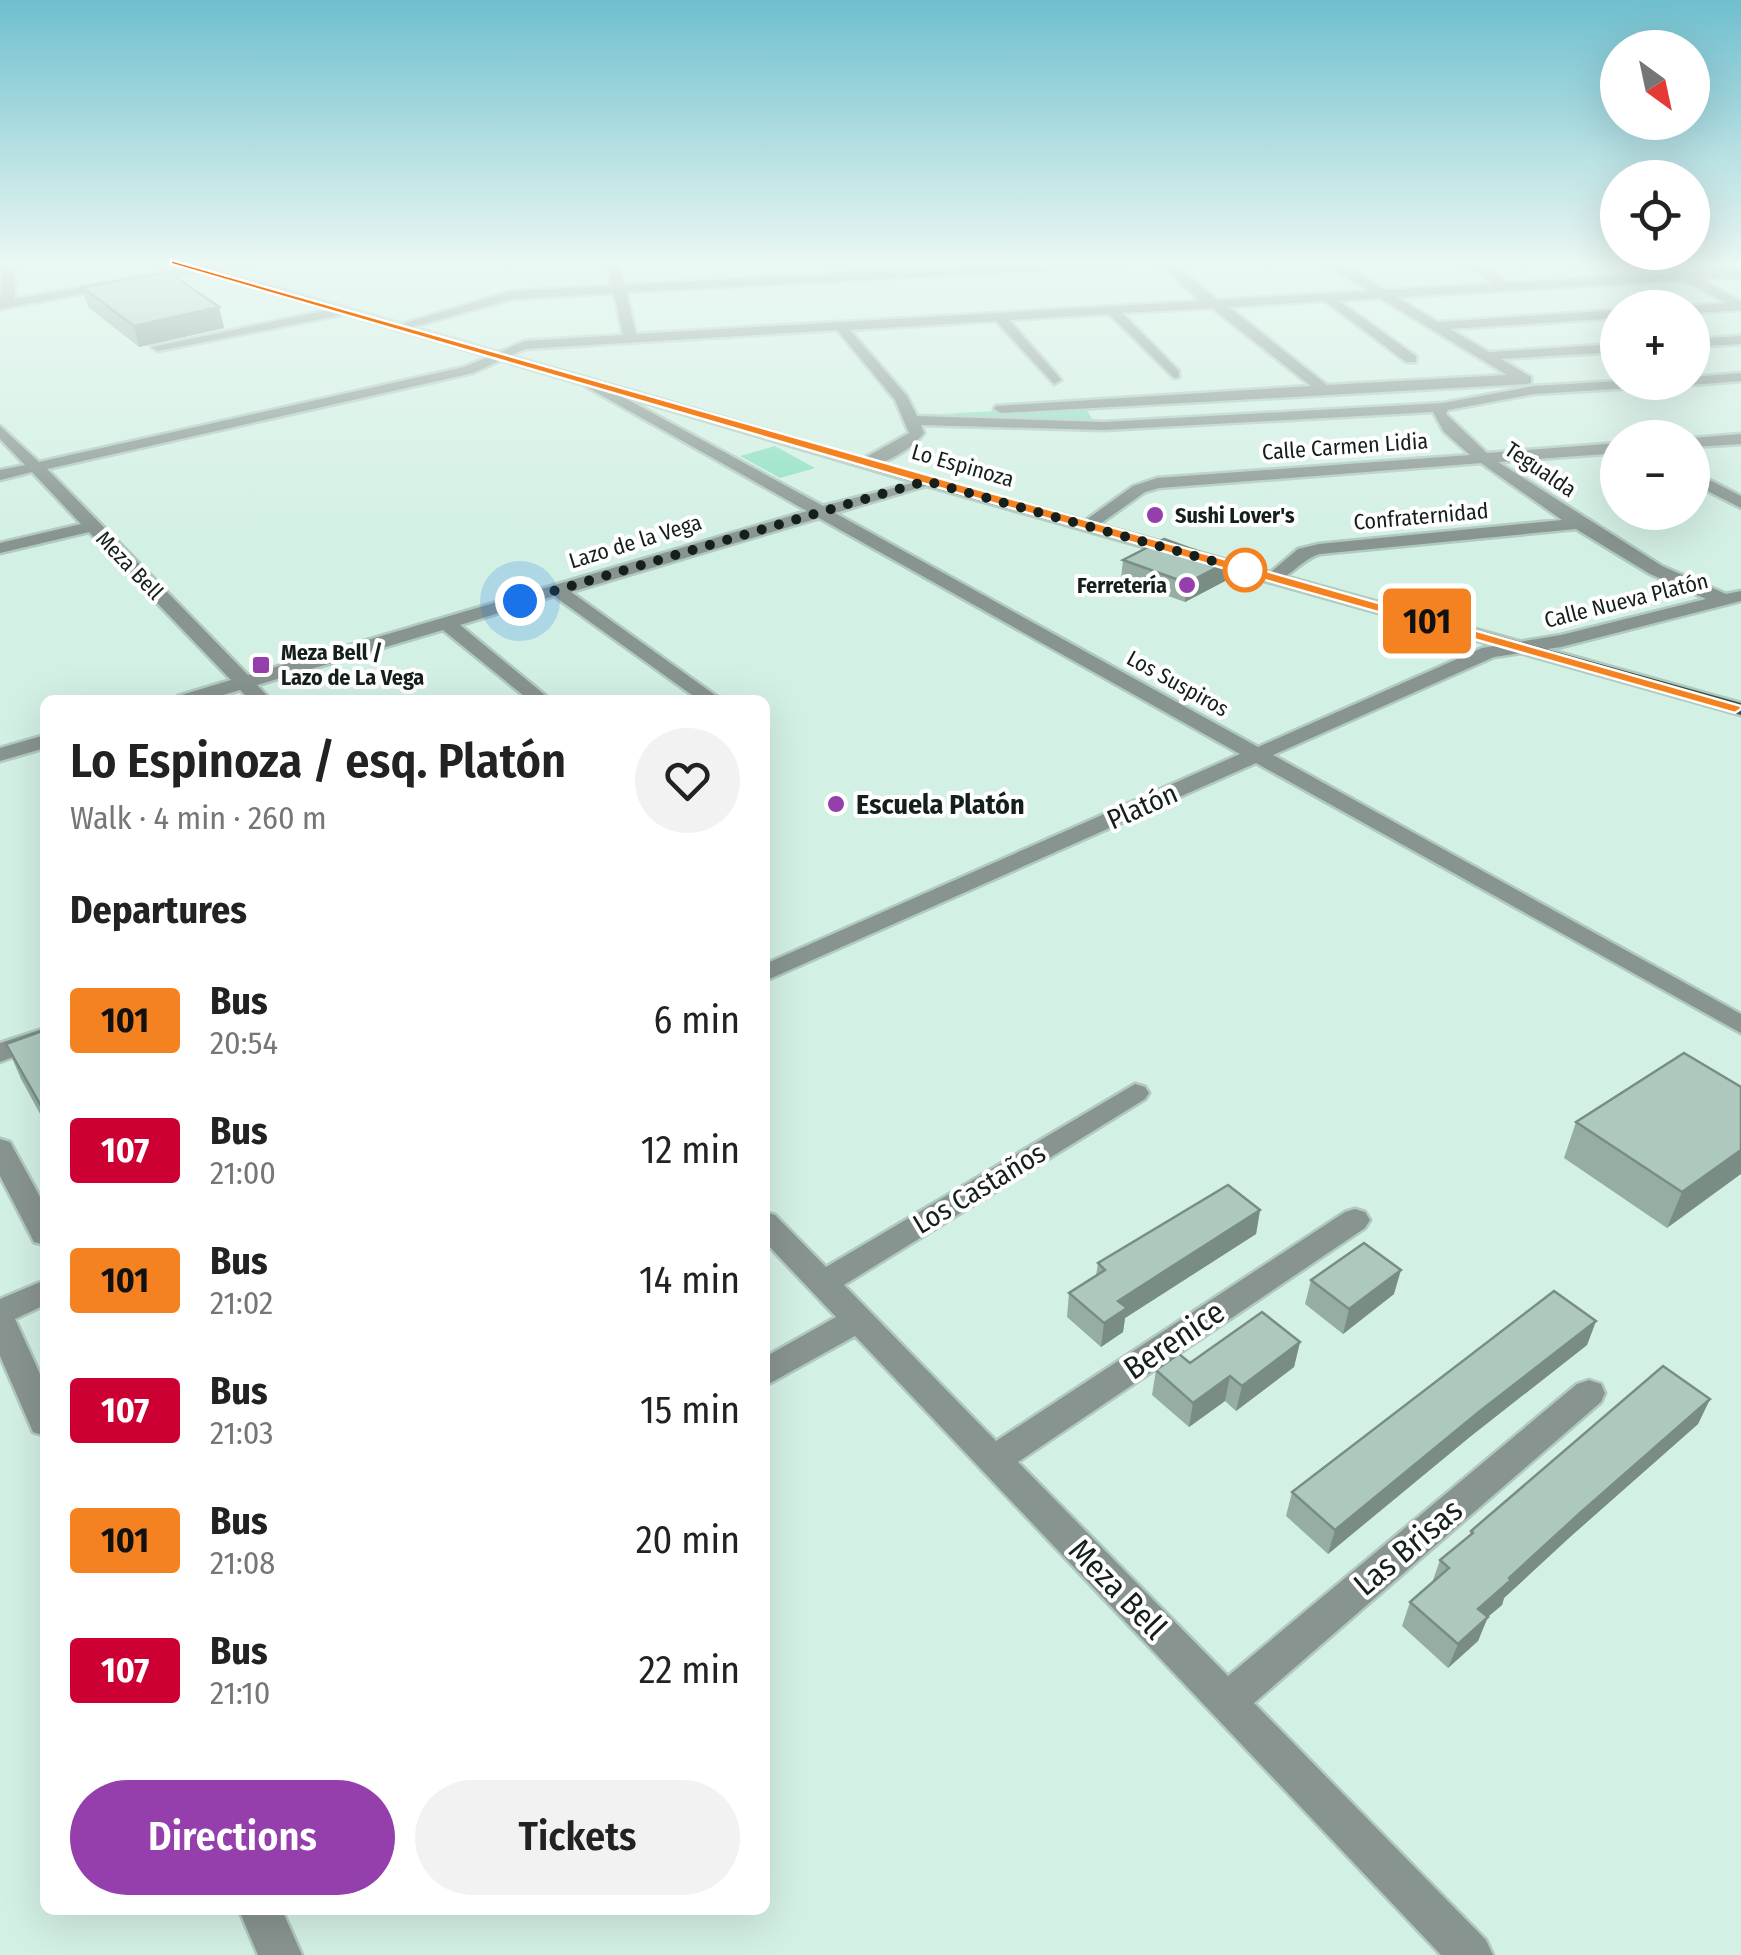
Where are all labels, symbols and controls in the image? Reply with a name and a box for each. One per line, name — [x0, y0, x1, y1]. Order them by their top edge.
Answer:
north arrow — [1600, 30, 1710, 140]
map controls — [1600, 30, 1710, 530]
button: locate — [1600, 160, 1710, 270]
button: + — [1600, 290, 1710, 400]
button: − — [1600, 420, 1710, 530]
street label: Calle Carmen Lidia — [1261, 427, 1429, 466]
street label: Tegualda — [1500, 436, 1582, 503]
street label: Lo Espinoza — [909, 438, 1017, 493]
street label: Confraternidad — [1352, 497, 1490, 536]
place label: Sushi Lover's — [1175, 502, 1295, 529]
marker: Sushi Lover's — [1144, 504, 1166, 526]
street label: Lazo de la Vega — [566, 508, 705, 574]
street label: Meza Bell — [90, 525, 169, 606]
unlabelled marker — [1224, 549, 1266, 591]
street label: Calle Nueva Platón — [1541, 567, 1711, 634]
place label: Ferretería — [1077, 572, 1167, 599]
marker: Ferretería — [1176, 574, 1198, 596]
your location — [495, 576, 545, 626]
line badge: 101 — [1370, 588, 1484, 654]
text: 101 — [1403, 600, 1451, 642]
place label: Meza Bell / Lazo de La Vega — [281, 639, 424, 691]
street label: Los Suspiros — [1122, 644, 1233, 723]
marker: Meza Bell / Lazo de La Vega — [250, 654, 272, 676]
button: heart — [635, 728, 740, 833]
text: Lo Espinoza / esq. Platón — [70, 732, 566, 790]
street label: Platón — [1102, 776, 1183, 836]
place label: Escuela Platón — [856, 788, 1025, 821]
marker: Escuela Platón — [825, 793, 847, 815]
text: Walk · 4 min · 260 m — [70, 799, 327, 837]
text: Departures — [70, 887, 247, 933]
text: Bus — [210, 978, 268, 1024]
text: 6 min — [653, 997, 740, 1043]
text: 101 — [101, 999, 149, 1041]
text: 20:54 — [210, 1024, 278, 1062]
text: Bus — [210, 1108, 268, 1154]
text: 12 min — [641, 1127, 740, 1173]
text: 107 — [101, 1129, 149, 1171]
street label: Los Castaños — [907, 1136, 1051, 1241]
text: 21:00 — [210, 1154, 276, 1192]
text: Bus — [210, 1238, 268, 1284]
text: 14 min — [639, 1257, 740, 1303]
text: 101 — [101, 1259, 149, 1301]
text: 21:02 — [210, 1284, 273, 1322]
street label: Berenice — [1116, 1293, 1232, 1387]
text: Bus — [210, 1368, 268, 1414]
text: 15 min — [640, 1387, 740, 1433]
text: 107 — [101, 1389, 149, 1431]
text: 21:03 — [210, 1414, 273, 1452]
street label: Las Brisas — [1346, 1491, 1470, 1603]
text: Bus — [210, 1498, 268, 1544]
text: 20 min — [636, 1517, 740, 1563]
text: 101 — [101, 1519, 149, 1561]
street label: Meza Bell — [1061, 1531, 1175, 1647]
text: 21:08 — [210, 1544, 275, 1582]
text: Bus — [210, 1628, 268, 1674]
text: 22 min — [639, 1647, 740, 1693]
text: 107 — [101, 1649, 149, 1691]
text: 21:10 — [210, 1674, 271, 1712]
button: Directions — [70, 1780, 395, 1895]
button: Tickets — [415, 1780, 740, 1895]

